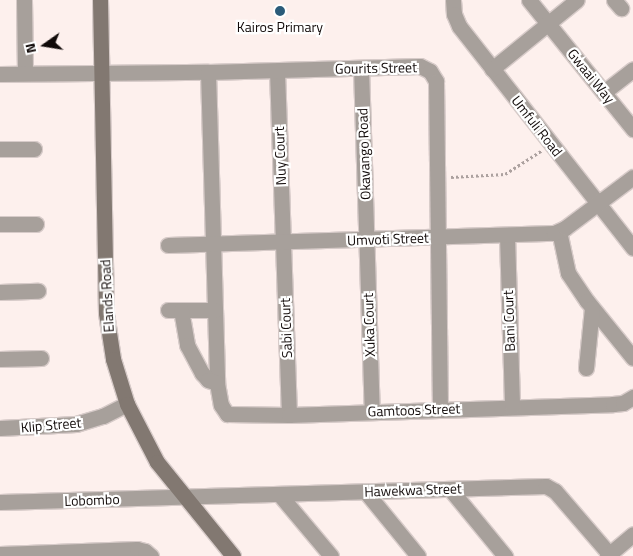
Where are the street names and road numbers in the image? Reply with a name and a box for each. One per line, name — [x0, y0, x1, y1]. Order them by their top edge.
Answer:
street label: Gwaai Way — [564, 45, 618, 107]
street label: Gourits Street — [335, 59, 417, 77]
street label: Umfuli Road — [508, 92, 566, 160]
street label: Okavango Road — [354, 108, 374, 200]
street label: Nuy Court — [271, 126, 289, 186]
street label: Umvoti Street — [347, 229, 429, 249]
street label: Elands Road — [97, 259, 117, 333]
street label: Bani Court — [500, 290, 518, 352]
street label: Xuka Court — [359, 293, 379, 357]
street label: Sabi Court — [277, 298, 295, 358]
street label: Gamtoos Street — [367, 400, 461, 420]
street label: Klip Street — [20, 414, 82, 436]
street label: Hawekwa Street — [364, 480, 462, 500]
street label: Lobombo — [64, 491, 120, 509]

